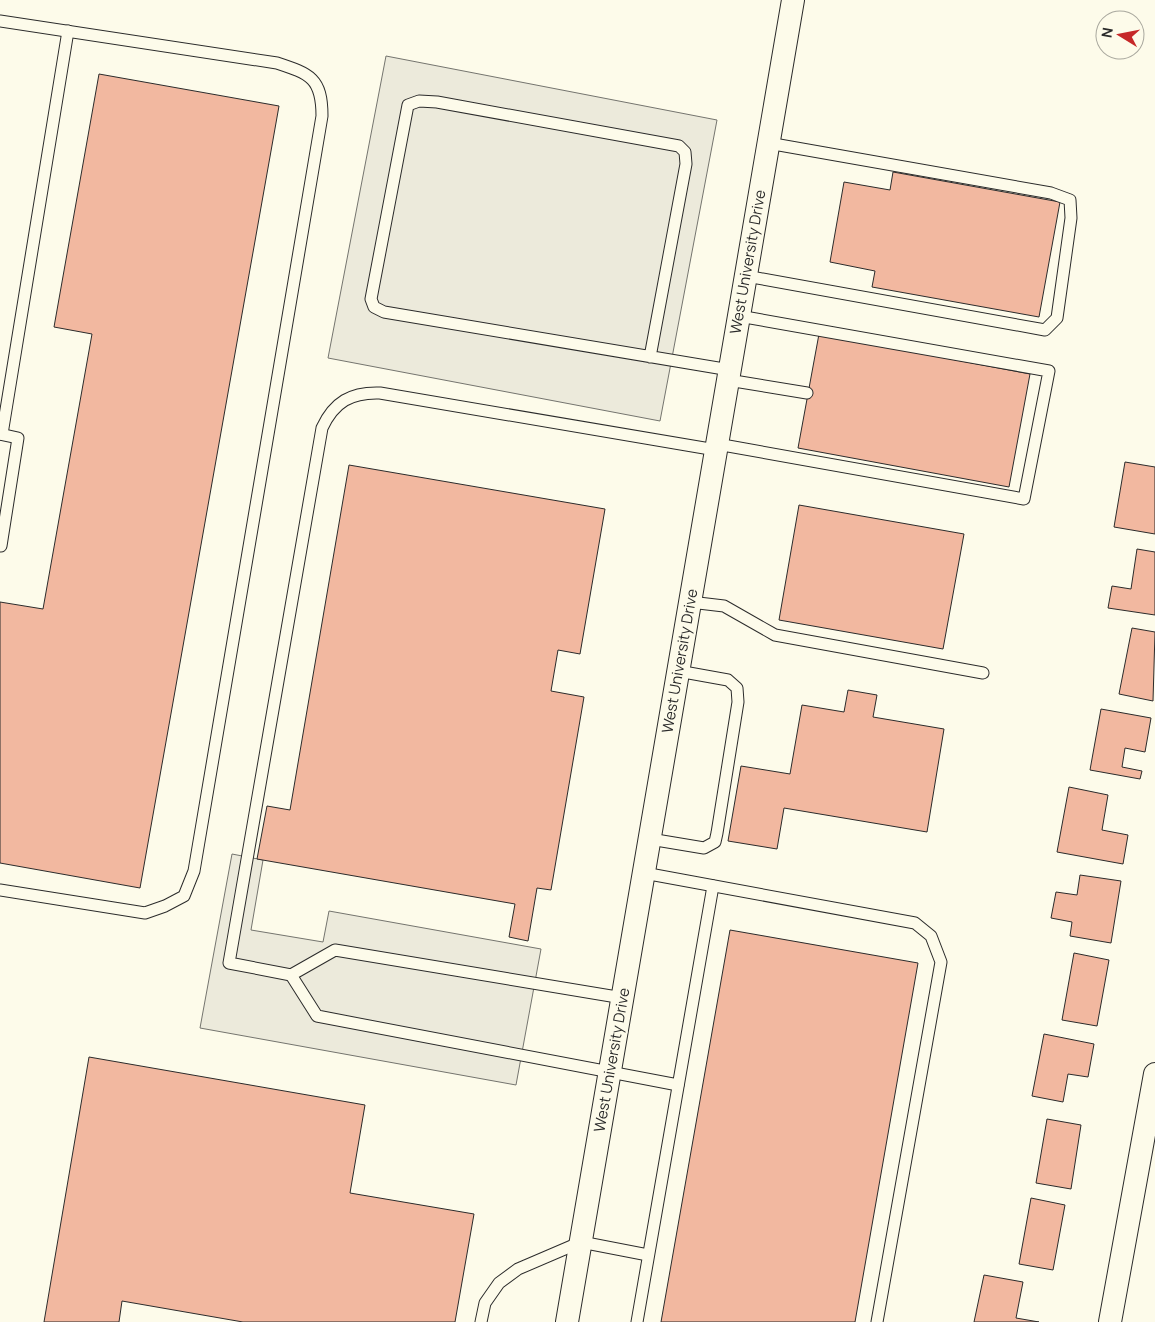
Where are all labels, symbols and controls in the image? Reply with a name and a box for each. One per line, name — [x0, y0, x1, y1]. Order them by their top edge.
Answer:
north arrow — [1095, 10, 1145, 60]
text: N — [1096, 26, 1117, 39]
street label: West University Drive — [724, 188, 771, 336]
street label: West University Drive — [656, 587, 703, 735]
street label: West University Drive — [588, 986, 635, 1134]

